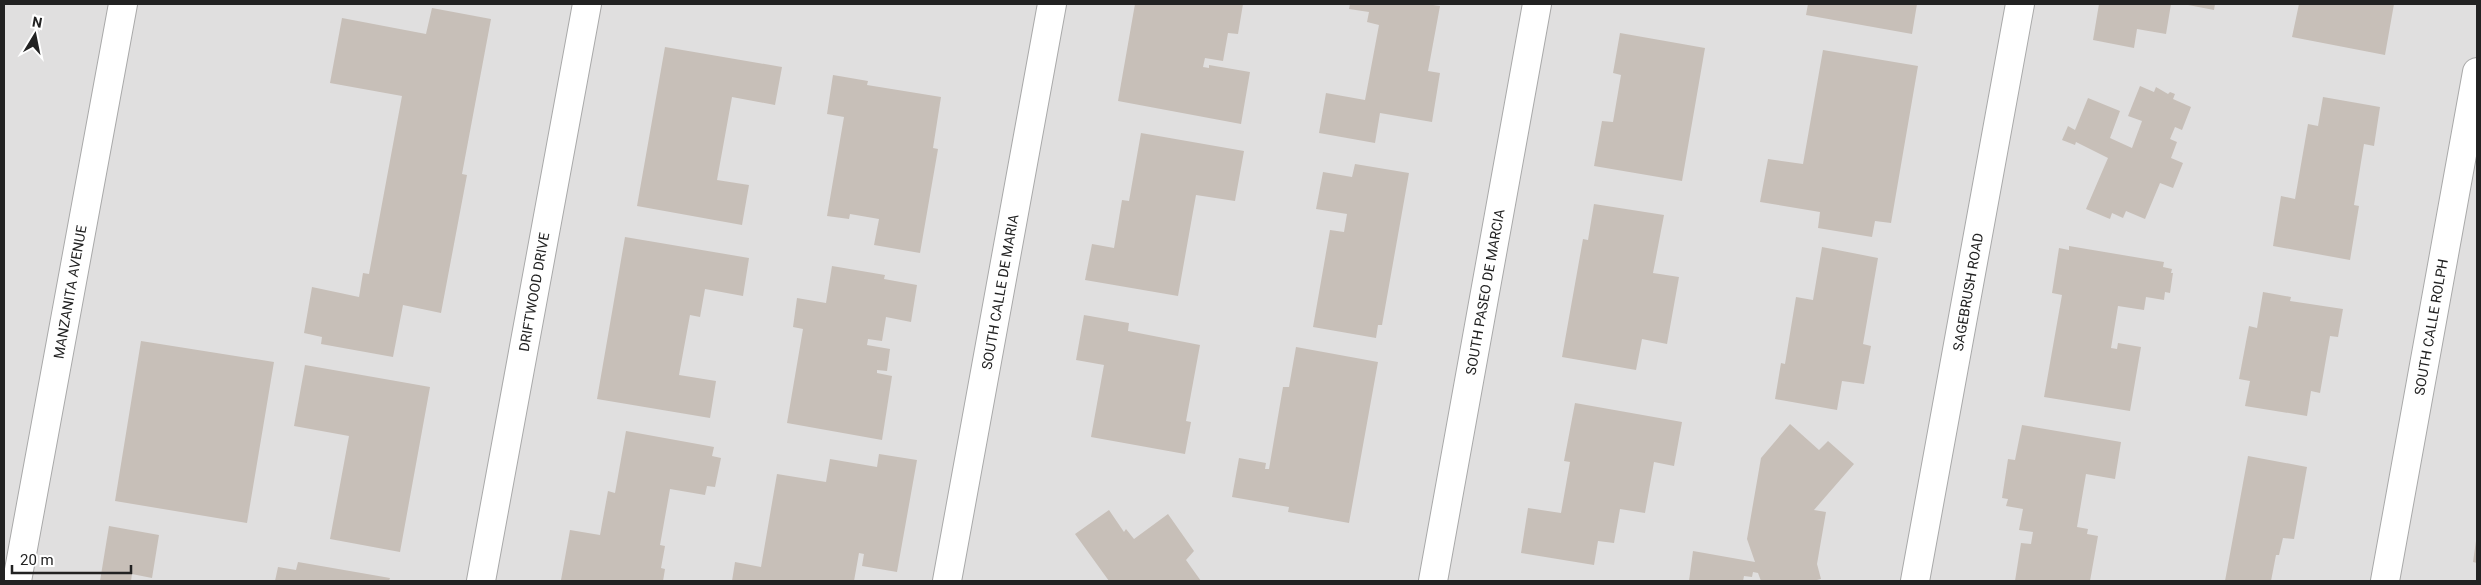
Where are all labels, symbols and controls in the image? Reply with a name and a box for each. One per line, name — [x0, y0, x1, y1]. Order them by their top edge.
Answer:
north arrow — [10, 10, 60, 60]
text: N — [31, 13, 44, 31]
street label: SOUTH PASEO DE MARCIA — [1463, 208, 1507, 376]
street label: SOUTH CALLE DE MARIA — [978, 213, 1022, 371]
street label: MANZANITA AVENUE — [50, 224, 90, 360]
street label: DRIFTWOOD DRIVE — [516, 231, 552, 353]
street label: SAGEBRUSH ROAD — [1950, 232, 1986, 352]
street label: SOUTH CALLE ROLPH — [2411, 258, 2451, 396]
scale bar — [12, 542, 131, 574]
text: 20 m — [20, 551, 54, 569]

